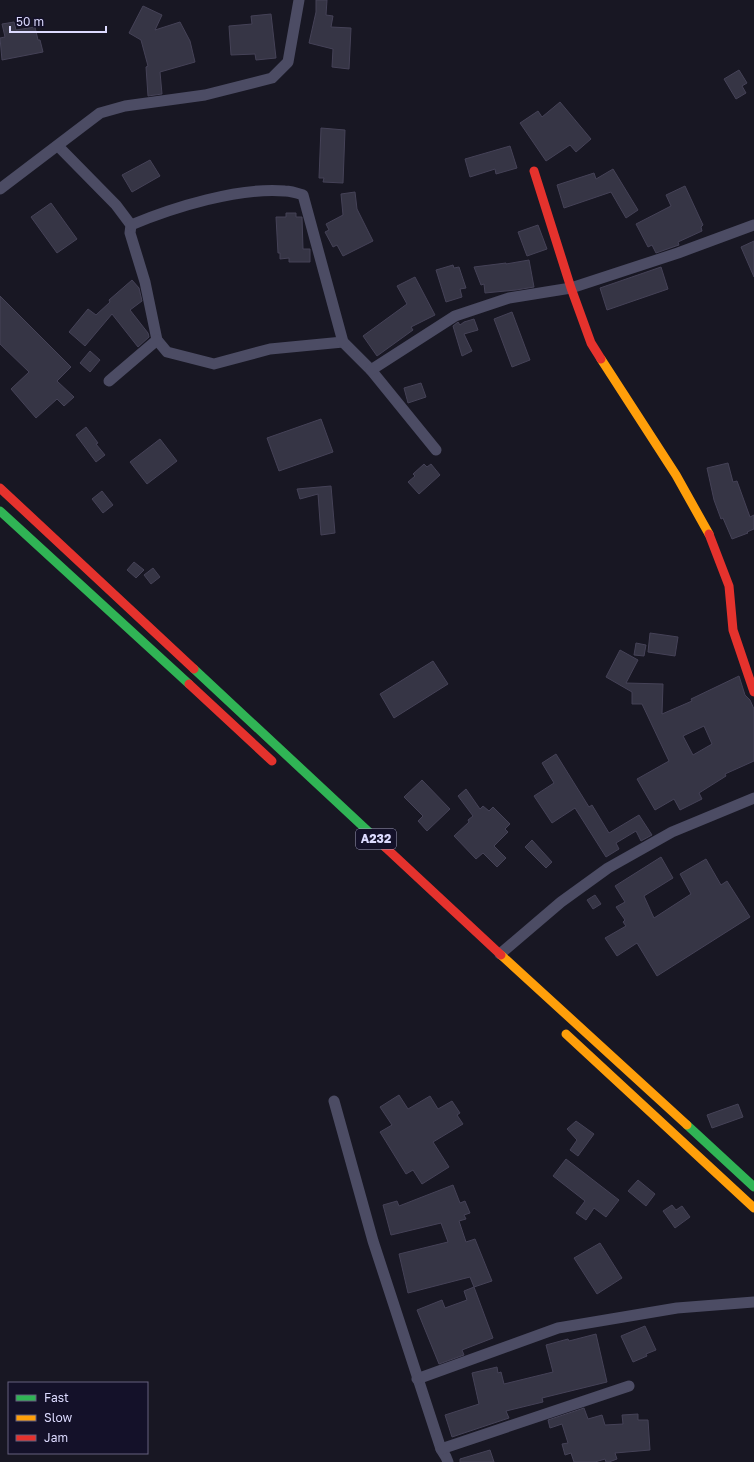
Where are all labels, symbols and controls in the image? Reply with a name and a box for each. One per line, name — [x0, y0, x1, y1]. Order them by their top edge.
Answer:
scale bar — [10, 8, 106, 34]
text: 50 m — [16, 14, 44, 29]
road number: A232 — [356, 829, 396, 849]
legend — [8, 1382, 148, 1454]
text: Fast — [44, 1390, 69, 1405]
text: Slow — [44, 1410, 72, 1425]
text: Jam — [44, 1430, 68, 1445]

